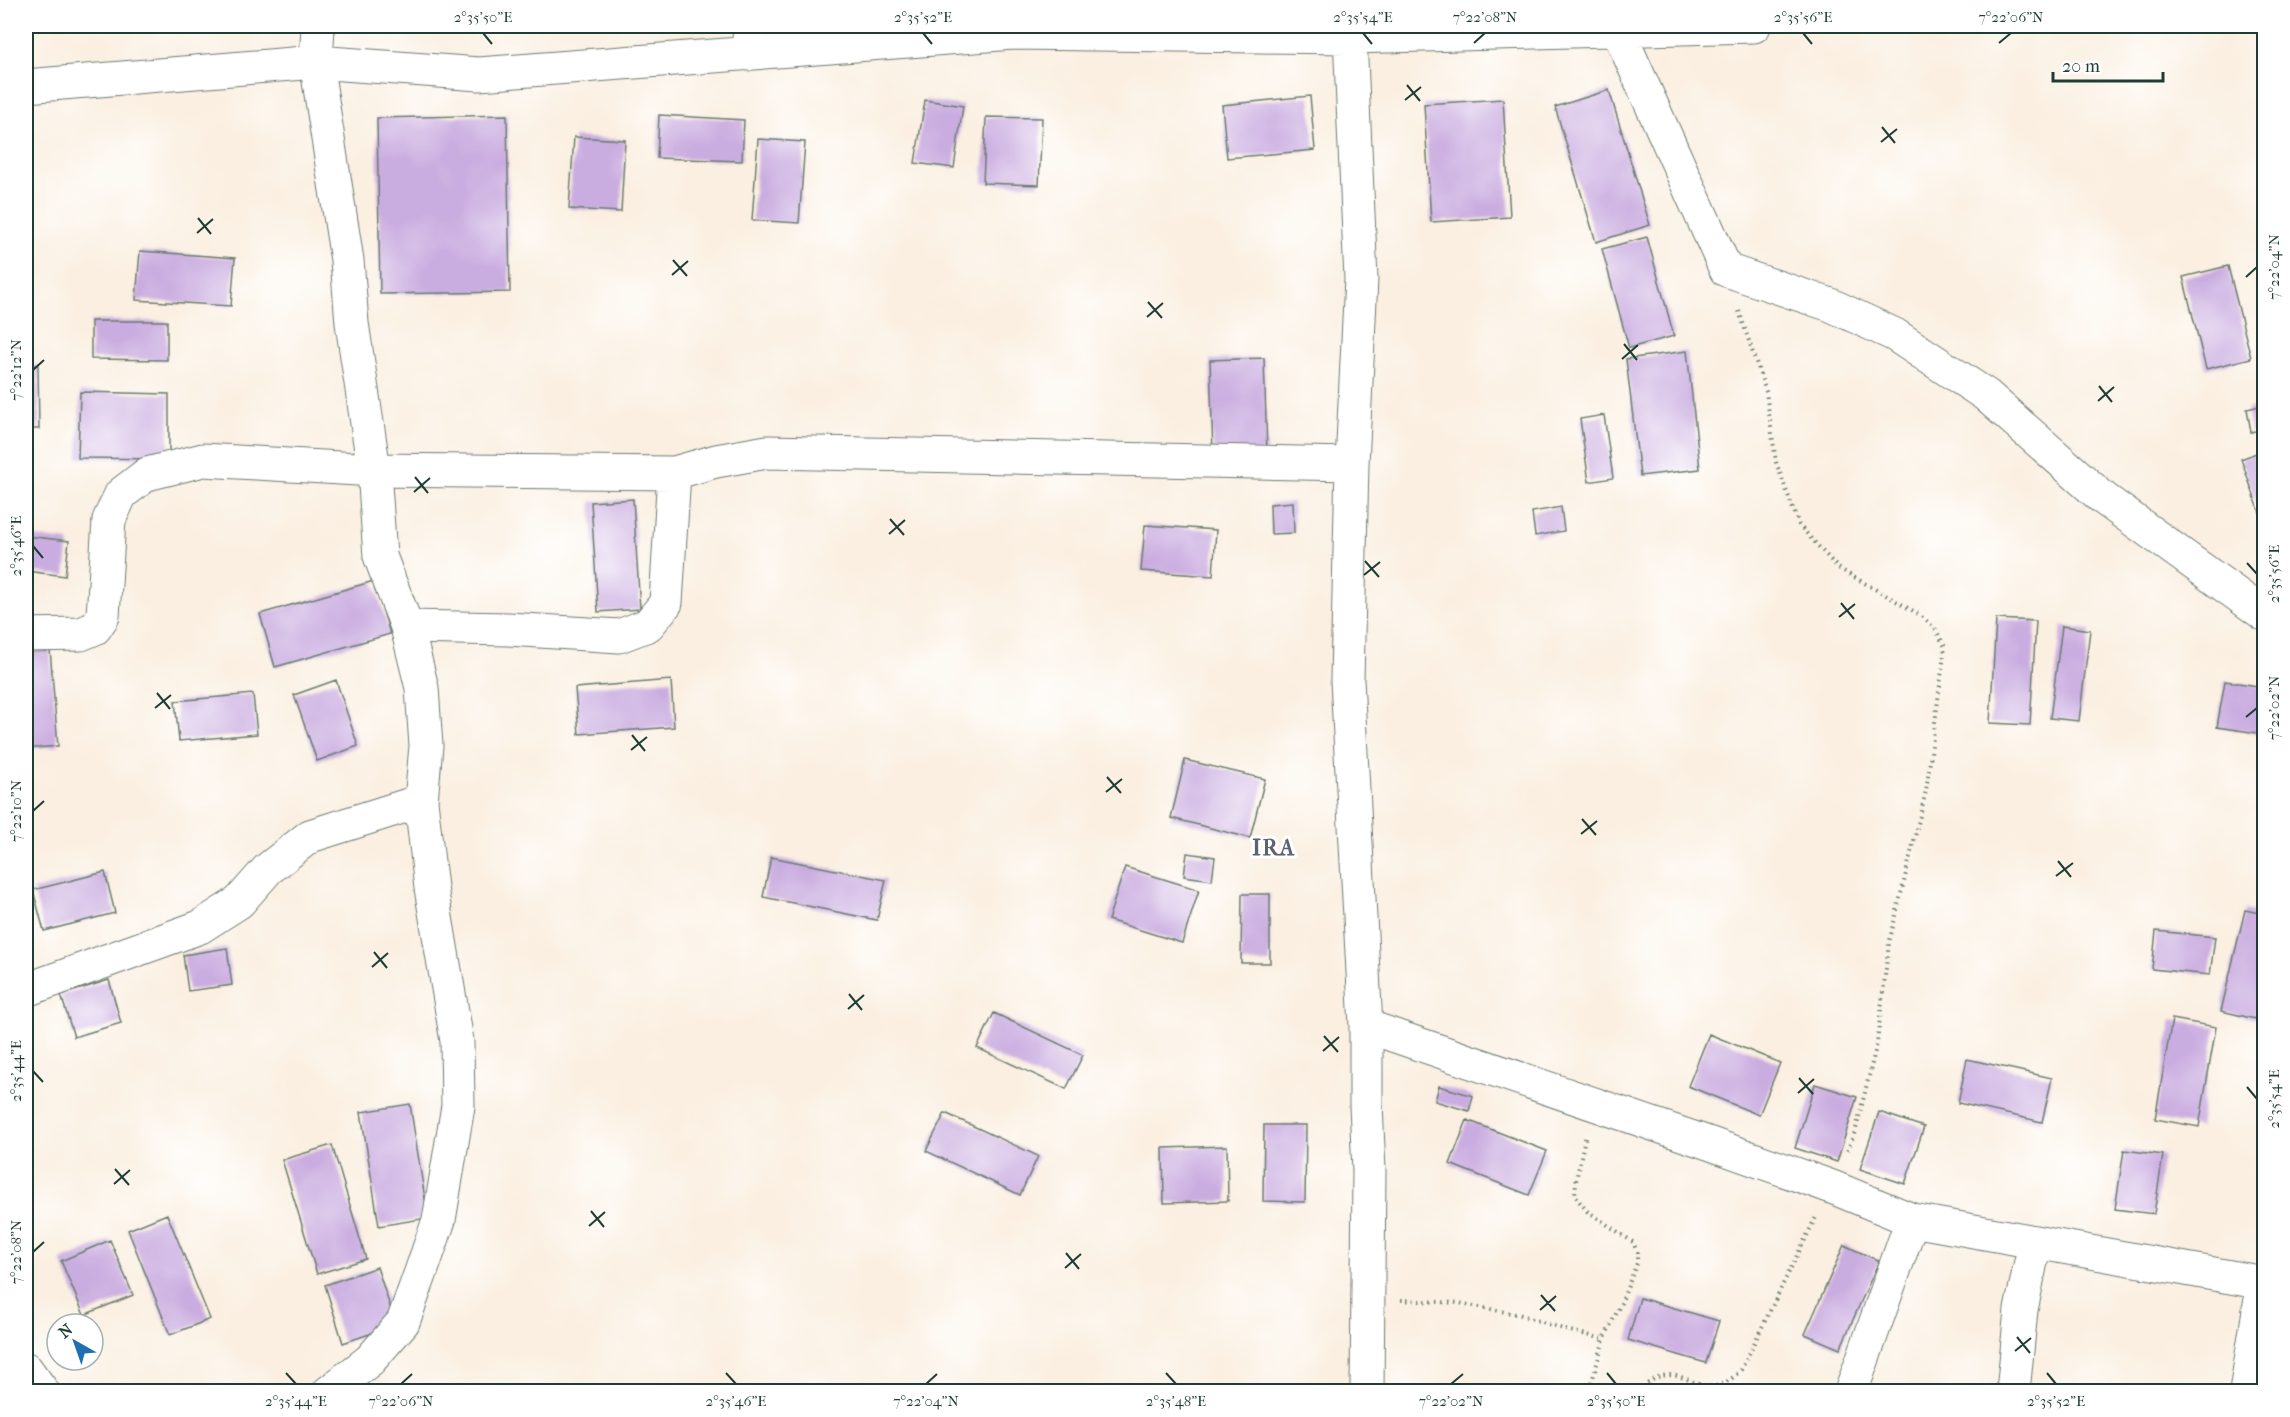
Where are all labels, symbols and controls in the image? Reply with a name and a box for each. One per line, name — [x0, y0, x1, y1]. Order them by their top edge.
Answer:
text: 2°35'50"E — [454, 8, 512, 26]
text: 2°35'52"E — [894, 8, 952, 26]
text: 2°35'54"E — [1333, 8, 1393, 26]
text: 7°22'08"N — [1453, 8, 1518, 26]
text: 2°35'56"E — [1774, 8, 1832, 26]
text: 7°22'06"N — [1979, 8, 2044, 26]
scale bar — [2053, 45, 2162, 83]
text: 20 m — [2062, 56, 2100, 77]
text: 7°22'04"N — [2265, 234, 2283, 300]
text: 7°22'12"N — [7, 339, 25, 401]
text: 2°35'46"E — [7, 516, 25, 577]
text: 2°35'56"E — [2265, 545, 2283, 603]
text: 7°22'02"N — [2265, 675, 2283, 740]
text: 7°22'10"N — [7, 779, 25, 842]
district label: IRA — [1252, 835, 1296, 861]
text: 2°35'44"E — [7, 1040, 25, 1102]
text: 2°35'54"E — [2265, 1069, 2283, 1129]
text: 7°22'08"N — [7, 1219, 25, 1284]
north arrow — [45, 1312, 105, 1372]
text: N — [55, 1319, 77, 1342]
text: 2°35'44"E — [265, 1392, 327, 1410]
text: 7°22'06"N — [369, 1392, 434, 1410]
text: 2°35'46"E — [706, 1392, 767, 1410]
text: 7°22'04"N — [893, 1392, 959, 1410]
text: 2°35'48"E — [1146, 1392, 1206, 1410]
text: 7°22'02"N — [1419, 1392, 1484, 1410]
text: 2°35'50"E — [1587, 1392, 1645, 1410]
text: 2°35'52"E — [2027, 1392, 2085, 1410]

